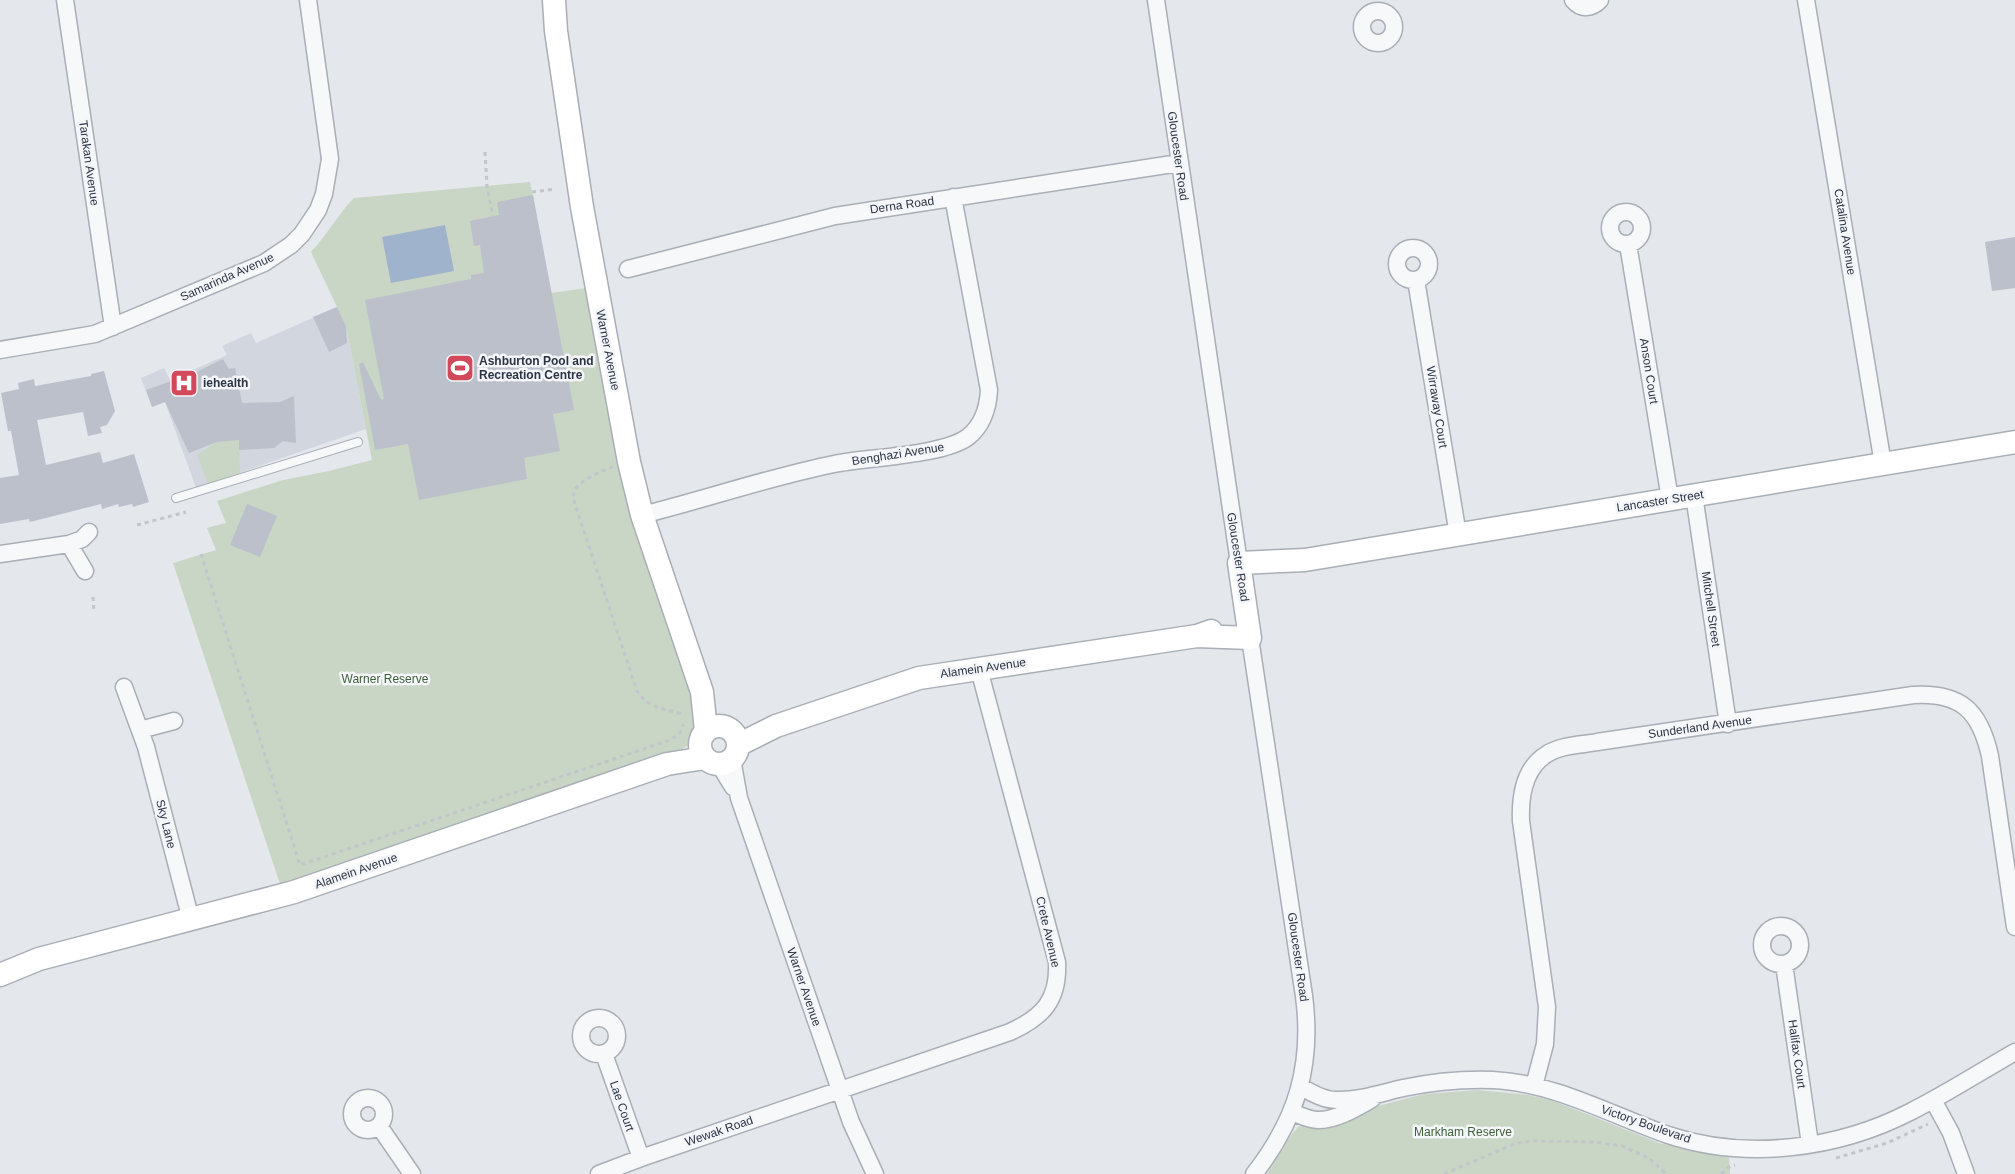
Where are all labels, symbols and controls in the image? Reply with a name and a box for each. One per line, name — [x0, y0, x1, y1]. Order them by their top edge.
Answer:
street label: Gloucester Road — [1165, 110, 1191, 202]
street label: Tarakan Avenue — [76, 120, 102, 207]
street label: Catalina Avenue — [1831, 188, 1859, 276]
street label: Derna Road — [869, 194, 935, 216]
street label: Samarinda Avenue — [178, 250, 276, 304]
street label: Warner Avenue — [593, 308, 623, 392]
street label: Anson Court — [1637, 337, 1661, 406]
sports icon: Ashburton Pool and Recreation Centre — [445, 353, 475, 383]
place label: Ashburton Pool and Recreation Centre — [479, 354, 594, 382]
street label: Wirraway Court — [1424, 365, 1450, 450]
hospital icon: iehealth — [169, 368, 199, 398]
place label: iehealth — [203, 376, 248, 390]
street label: Benghazi Avenue — [851, 440, 945, 468]
street label: Lancaster Street — [1615, 487, 1705, 515]
street label: Gloucester Road — [1224, 511, 1252, 603]
street label: Mitchell Street — [1699, 570, 1723, 648]
street label: Alamein Avenue — [939, 655, 1027, 681]
park label: Warner Reserve — [342, 672, 429, 686]
street label: Sunderland Avenue — [1647, 713, 1753, 741]
street label: Sky Lane — [153, 798, 179, 850]
street label: Alamein Avenue — [313, 850, 399, 892]
street label: Crete Avenue — [1033, 895, 1063, 969]
street label: Gloucester Road — [1285, 911, 1311, 1003]
street label: Warner Avenue — [784, 946, 824, 1028]
street label: Halifax Court — [1785, 1019, 1809, 1090]
street label: Lae Court — [607, 1079, 637, 1134]
street label: Victory Boulevard — [1599, 1102, 1693, 1146]
street label: Wewak Road — [683, 1113, 755, 1149]
park label: Markham Reserve — [1414, 1125, 1512, 1139]

